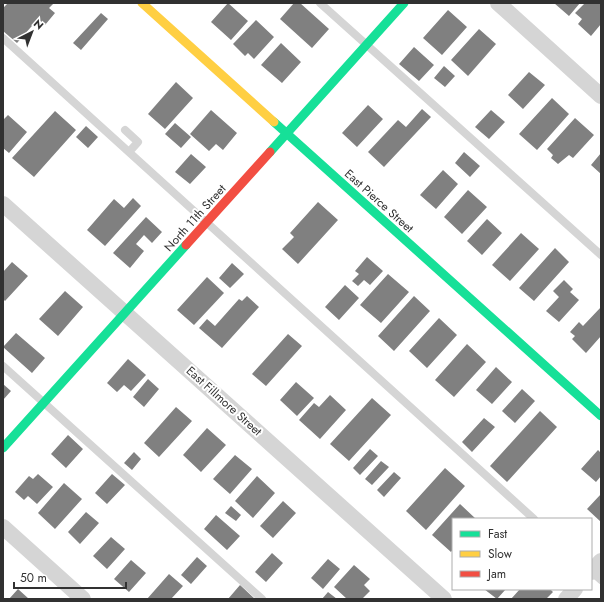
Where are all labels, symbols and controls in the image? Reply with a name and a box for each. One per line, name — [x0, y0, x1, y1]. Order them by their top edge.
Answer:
north arrow — [12, 12, 52, 52]
text: N — [30, 16, 47, 33]
street label: East Pierce Street — [340, 165, 418, 237]
street label: North 11th Street — [160, 180, 230, 256]
street label: East Fillmore Street — [182, 362, 266, 440]
legend — [452, 518, 592, 590]
text: Fast — [488, 525, 507, 543]
text: Slow — [488, 545, 513, 563]
scale bar — [14, 564, 126, 590]
text: Jam — [486, 565, 506, 583]
text: 50 m — [20, 569, 47, 587]

